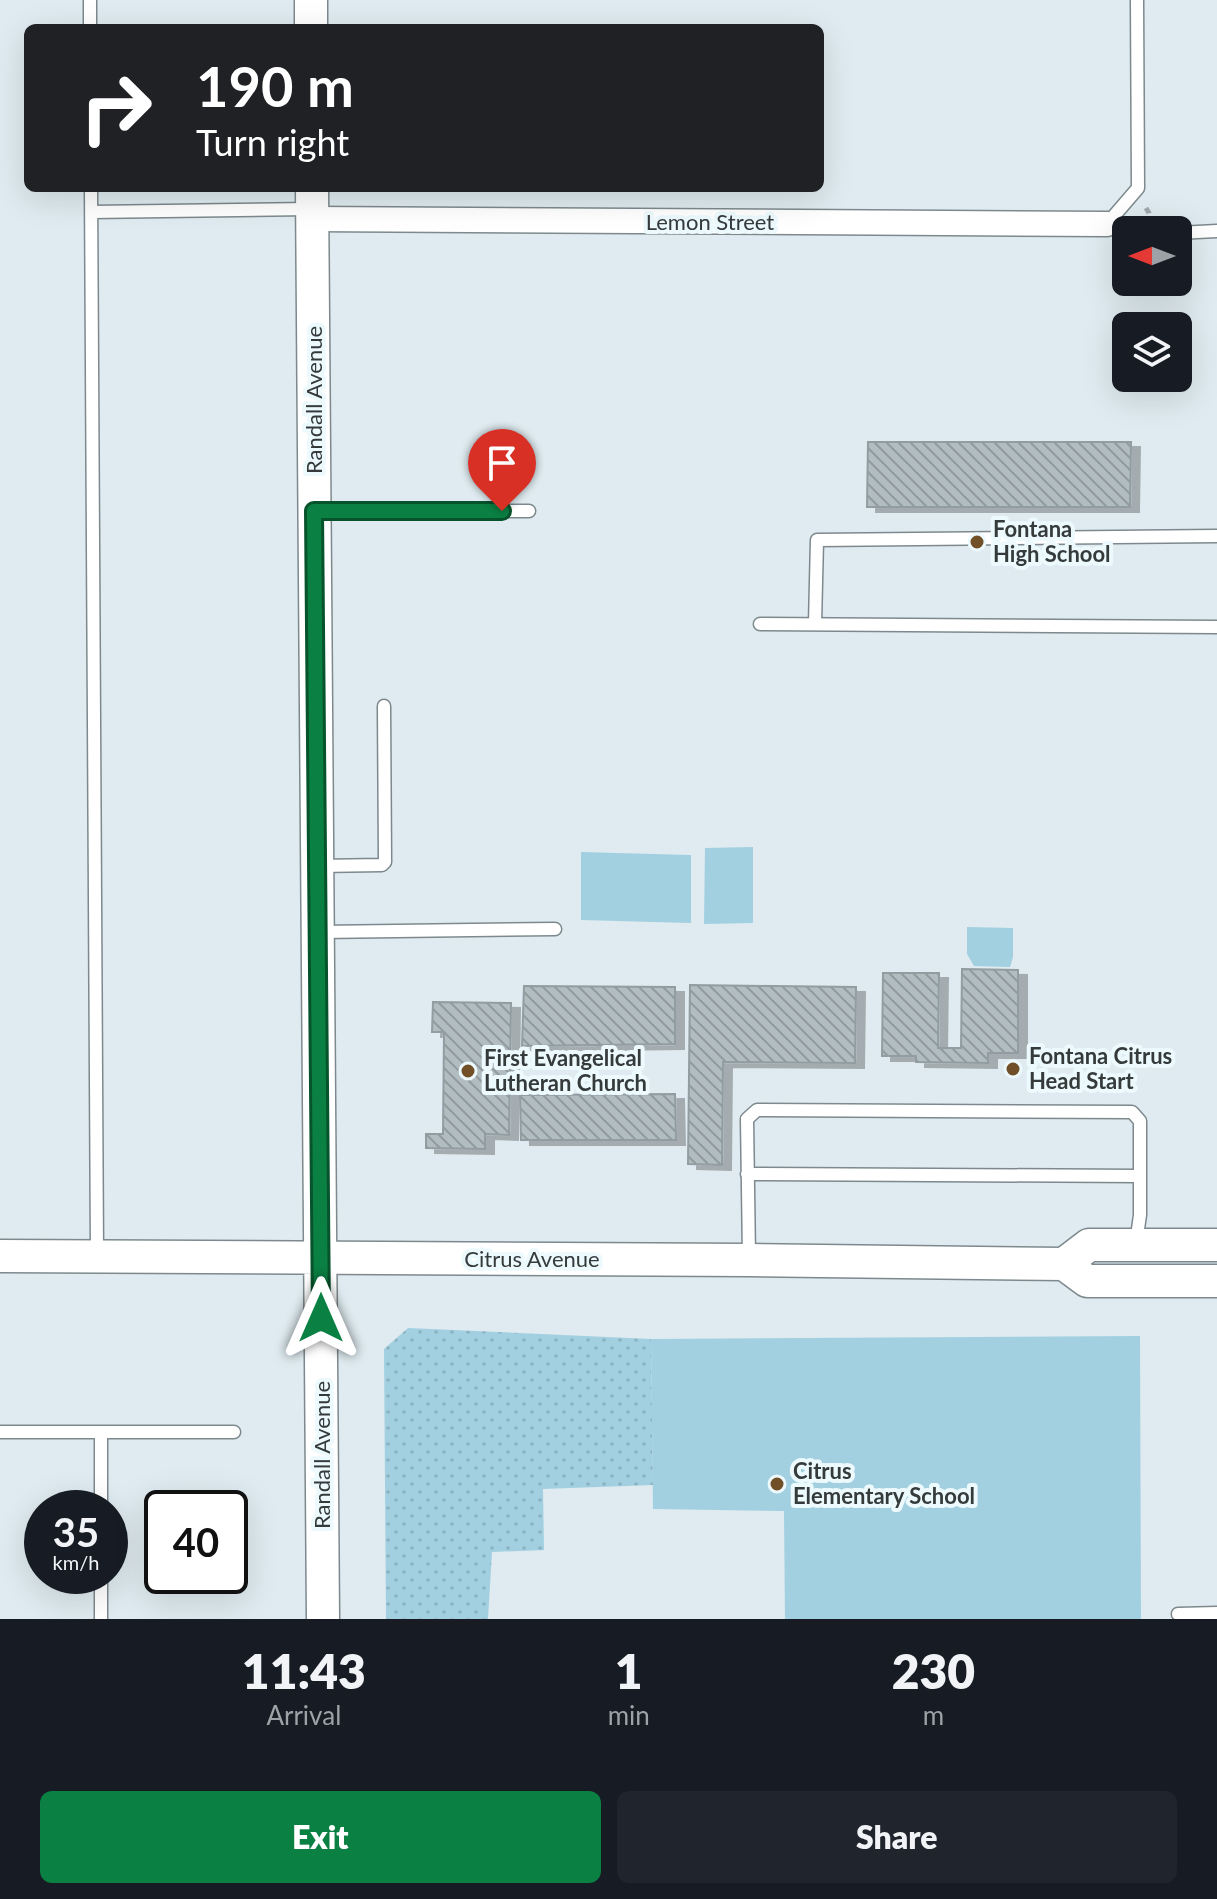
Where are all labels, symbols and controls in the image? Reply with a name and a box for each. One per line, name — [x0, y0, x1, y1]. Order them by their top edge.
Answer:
text: 190 m — [196, 52, 354, 119]
icon: right — [64, 56, 168, 160]
text: Turn right — [196, 120, 349, 164]
street label: Lemon Street — [646, 208, 774, 235]
north arrow — [1112, 216, 1192, 296]
map controls — [1112, 216, 1192, 392]
button: layers — [1112, 312, 1192, 392]
street label: Randall Avenue — [300, 326, 327, 474]
pin — [468, 429, 536, 511]
icon: arrive — [480, 441, 524, 485]
place label: Fontana High School — [993, 515, 1111, 567]
marker: Fontana High School — [968, 533, 986, 551]
place label: Fontana Citrus Head Start — [1029, 1042, 1172, 1094]
place label: First Evangelical Lutheran Church — [484, 1044, 647, 1096]
marker: Fontana Citrus Head Start — [1004, 1060, 1022, 1078]
marker: First Evangelical Lutheran Church — [459, 1062, 477, 1080]
street label: Citrus Avenue — [464, 1245, 600, 1272]
position arrow — [279, 1276, 363, 1360]
street label: Randall Avenue — [308, 1381, 335, 1529]
place label: Citrus Elementary School — [793, 1457, 975, 1509]
marker: Citrus Elementary School — [768, 1475, 786, 1493]
speed limit sign: 40 — [144, 1490, 248, 1594]
text: 35 — [53, 1508, 99, 1556]
text: km/h — [53, 1550, 99, 1574]
text: 11:43 — [242, 1642, 366, 1699]
text: 1 — [615, 1642, 643, 1699]
text: 230 — [892, 1642, 975, 1699]
text: Arrival — [266, 1699, 341, 1731]
text: min — [608, 1699, 650, 1731]
text: m — [923, 1699, 944, 1731]
button: Exit — [40, 1791, 601, 1883]
button: Share — [617, 1791, 1177, 1883]

